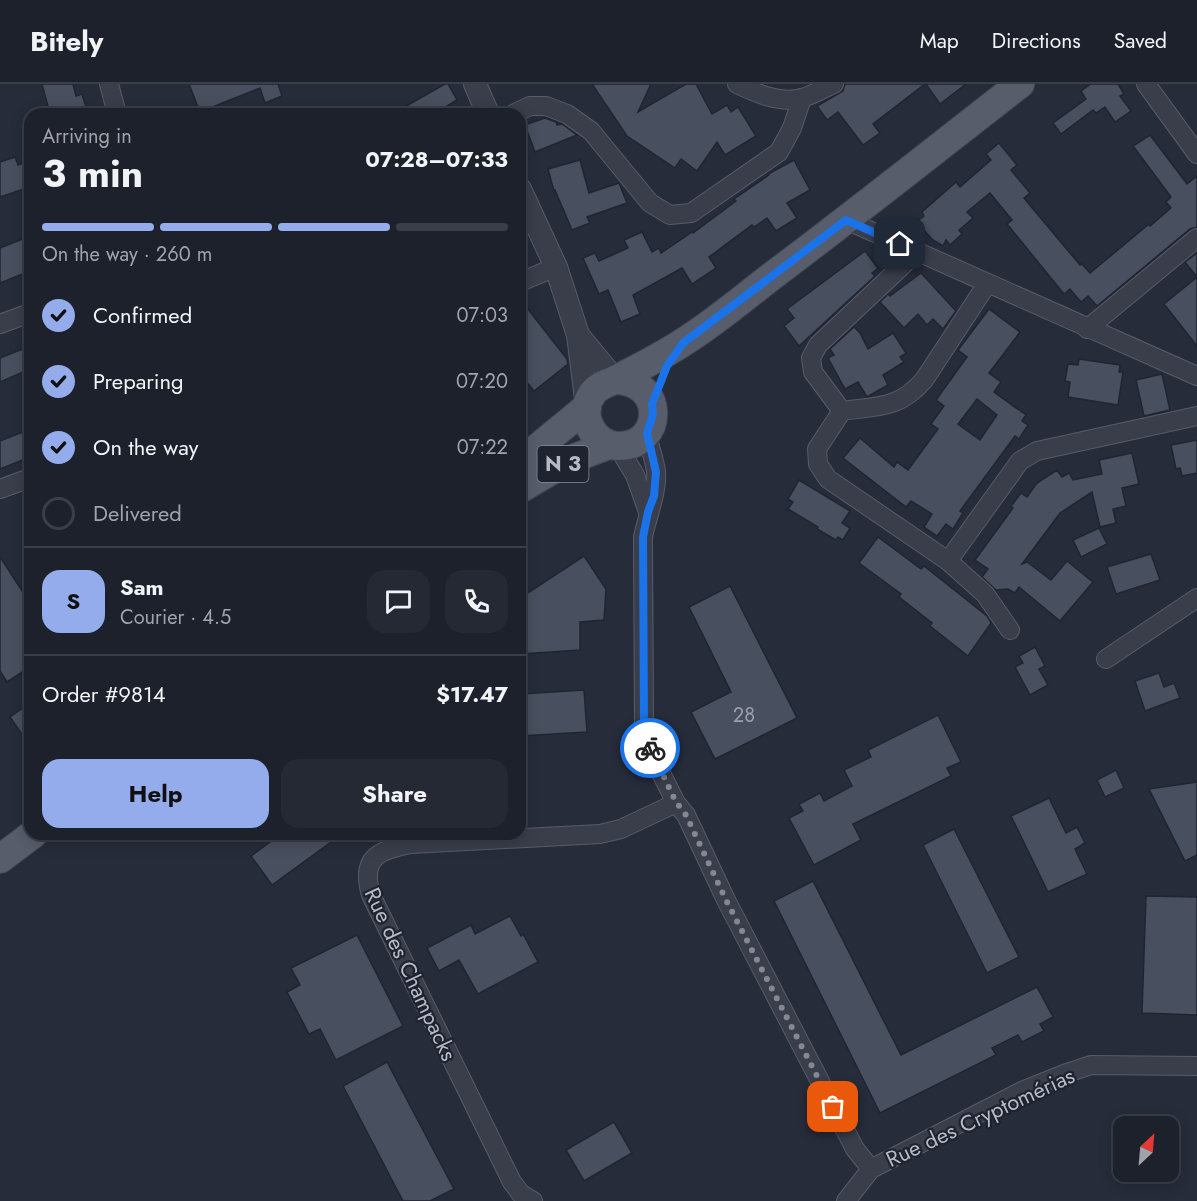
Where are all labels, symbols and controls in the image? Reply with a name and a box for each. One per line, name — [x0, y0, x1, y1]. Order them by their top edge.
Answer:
text: Bitely — [30, 21, 103, 62]
text: Map — [920, 26, 959, 56]
text: Directions — [992, 26, 1081, 56]
text: Saved — [1114, 26, 1167, 56]
text: Arriving in — [42, 122, 132, 151]
text: 07:28–07:33 — [365, 143, 508, 175]
text: 3 min — [42, 145, 143, 202]
pin — [874, 218, 925, 269]
icon: home — [883, 227, 916, 260]
text: On the way · 260 m — [42, 240, 212, 269]
icon: check — [42, 299, 75, 332]
text: Confirmed — [93, 299, 192, 331]
text: 07:03 — [457, 301, 508, 330]
icon: check — [42, 365, 75, 398]
text: Preparing — [93, 365, 184, 397]
text: 07:20 — [456, 367, 508, 396]
icon: check — [42, 431, 75, 464]
text: On the way — [93, 431, 198, 463]
text: 07:22 — [457, 433, 508, 462]
road number: N 3 — [538, 446, 588, 482]
text: Delivered — [93, 497, 182, 529]
button: chat — [367, 570, 430, 633]
button: phone — [445, 570, 508, 633]
text: Sam — [120, 571, 164, 603]
text: S — [67, 585, 80, 617]
text: Courier · 4.5 — [120, 603, 231, 632]
text: Order #9814 — [42, 678, 166, 710]
text: $17.47 — [436, 678, 508, 710]
house number: 28 — [733, 701, 755, 730]
courier — [620, 718, 680, 778]
icon: bike — [634, 732, 667, 765]
button: Help — [42, 759, 269, 828]
button: Share — [281, 759, 508, 828]
street label: Rue des Champacks — [357, 882, 465, 1066]
street label: Rue des Cryptomérias — [880, 1059, 1080, 1175]
pin — [807, 1081, 858, 1132]
icon: bag — [816, 1090, 849, 1123]
north arrow — [1113, 1116, 1179, 1182]
map controls — [1113, 1116, 1179, 1182]

